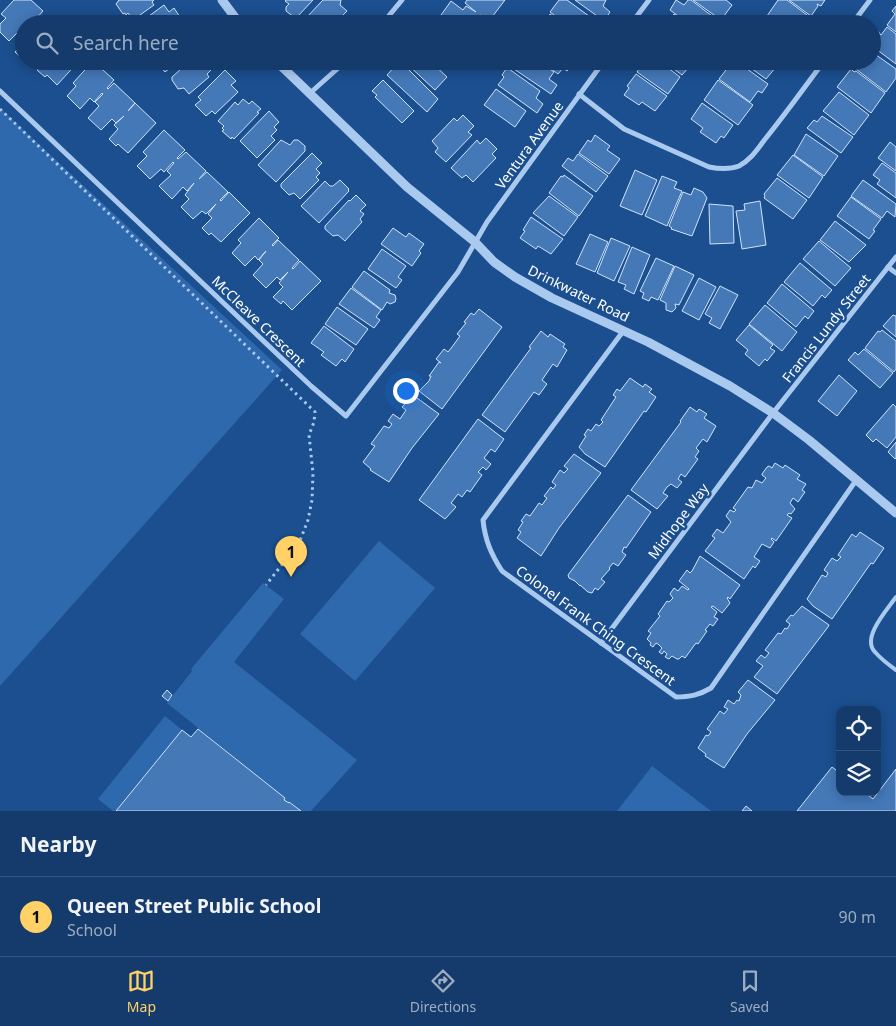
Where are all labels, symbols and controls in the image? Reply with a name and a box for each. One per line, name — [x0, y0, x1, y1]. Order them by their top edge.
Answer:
search box — [15, 15, 881, 70]
icon: search — [33, 29, 61, 57]
text: Search here — [73, 30, 179, 56]
street label: Ventura Avenue — [491, 97, 567, 193]
street label: Drinkwater Road — [525, 260, 633, 326]
street label: Francis Lundy Street — [778, 270, 874, 386]
street label: McCleave Crescent — [208, 271, 310, 371]
your location — [393, 378, 419, 404]
street label: Midhope Way — [643, 479, 713, 563]
pin: 1 — [275, 536, 307, 577]
street label: Colonel Frank Ching Crescent — [512, 561, 680, 689]
map controls — [836, 706, 881, 796]
button: locate — [836, 706, 881, 751]
button: layers — [836, 751, 881, 796]
text: Nearby — [20, 830, 96, 858]
text: Queen Street Public School — [67, 893, 321, 919]
text: 1 — [31, 906, 41, 928]
text: 90 m — [839, 906, 876, 928]
text: School — [67, 919, 117, 941]
tab: Map — [127, 967, 156, 1016]
tab: Directions — [410, 967, 476, 1016]
tab: Saved — [730, 967, 769, 1016]

